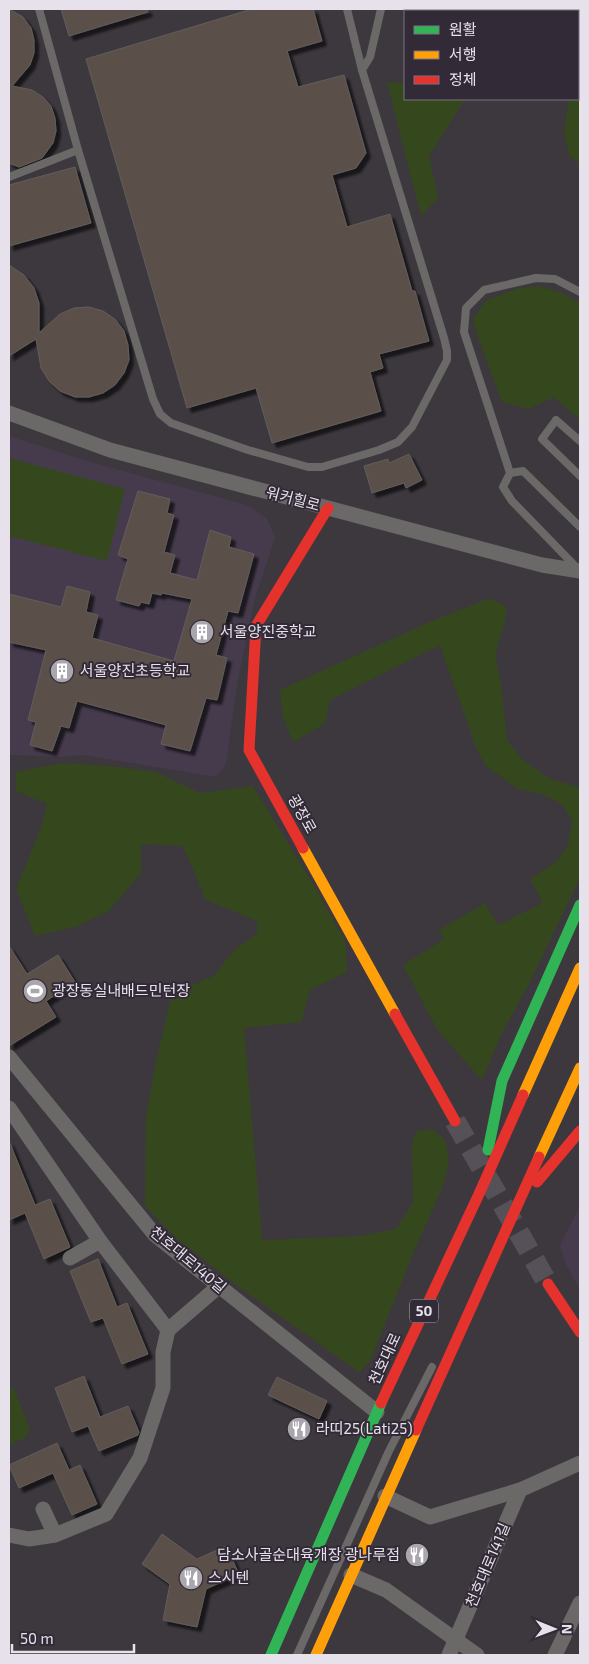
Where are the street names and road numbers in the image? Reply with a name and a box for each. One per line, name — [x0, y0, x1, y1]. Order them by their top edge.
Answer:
street label: 워커힐로 — [264, 482, 322, 514]
street label: 광장로 — [285, 791, 321, 836]
street label: 천호대로140길 — [147, 1222, 230, 1296]
road number: 50 — [410, 1300, 438, 1322]
street label: 천호대로 — [364, 1330, 404, 1387]
street label: 천호대로141길 — [461, 1520, 513, 1610]

